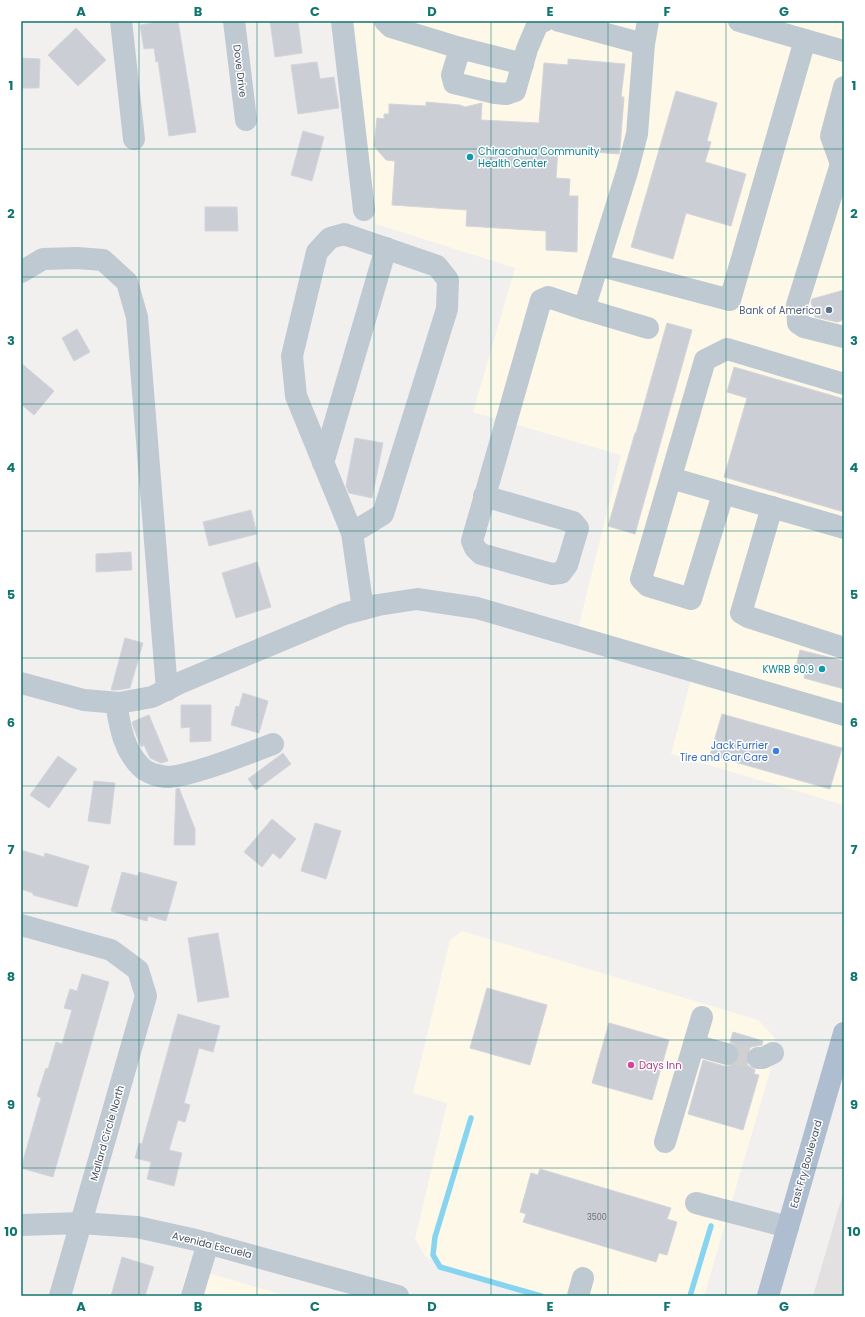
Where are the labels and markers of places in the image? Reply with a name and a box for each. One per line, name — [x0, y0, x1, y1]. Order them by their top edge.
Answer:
place label: Chiracahua Community Health Center — [478, 144, 600, 171]
marker: Chiracahua Community Health Center — [465, 152, 475, 162]
place label: Bank of America — [739, 303, 821, 318]
marker: Bank of America — [824, 305, 834, 315]
place label: KWRB 90.9 — [762, 662, 814, 677]
marker: KWRB 90.9 — [817, 664, 827, 674]
place label: Jack Furrier Tire and Car Care — [680, 738, 768, 765]
marker: Jack Furrier Tire and Car Care — [771, 746, 781, 756]
place label: Days Inn — [639, 1058, 682, 1073]
marker: Days Inn — [626, 1060, 636, 1070]

